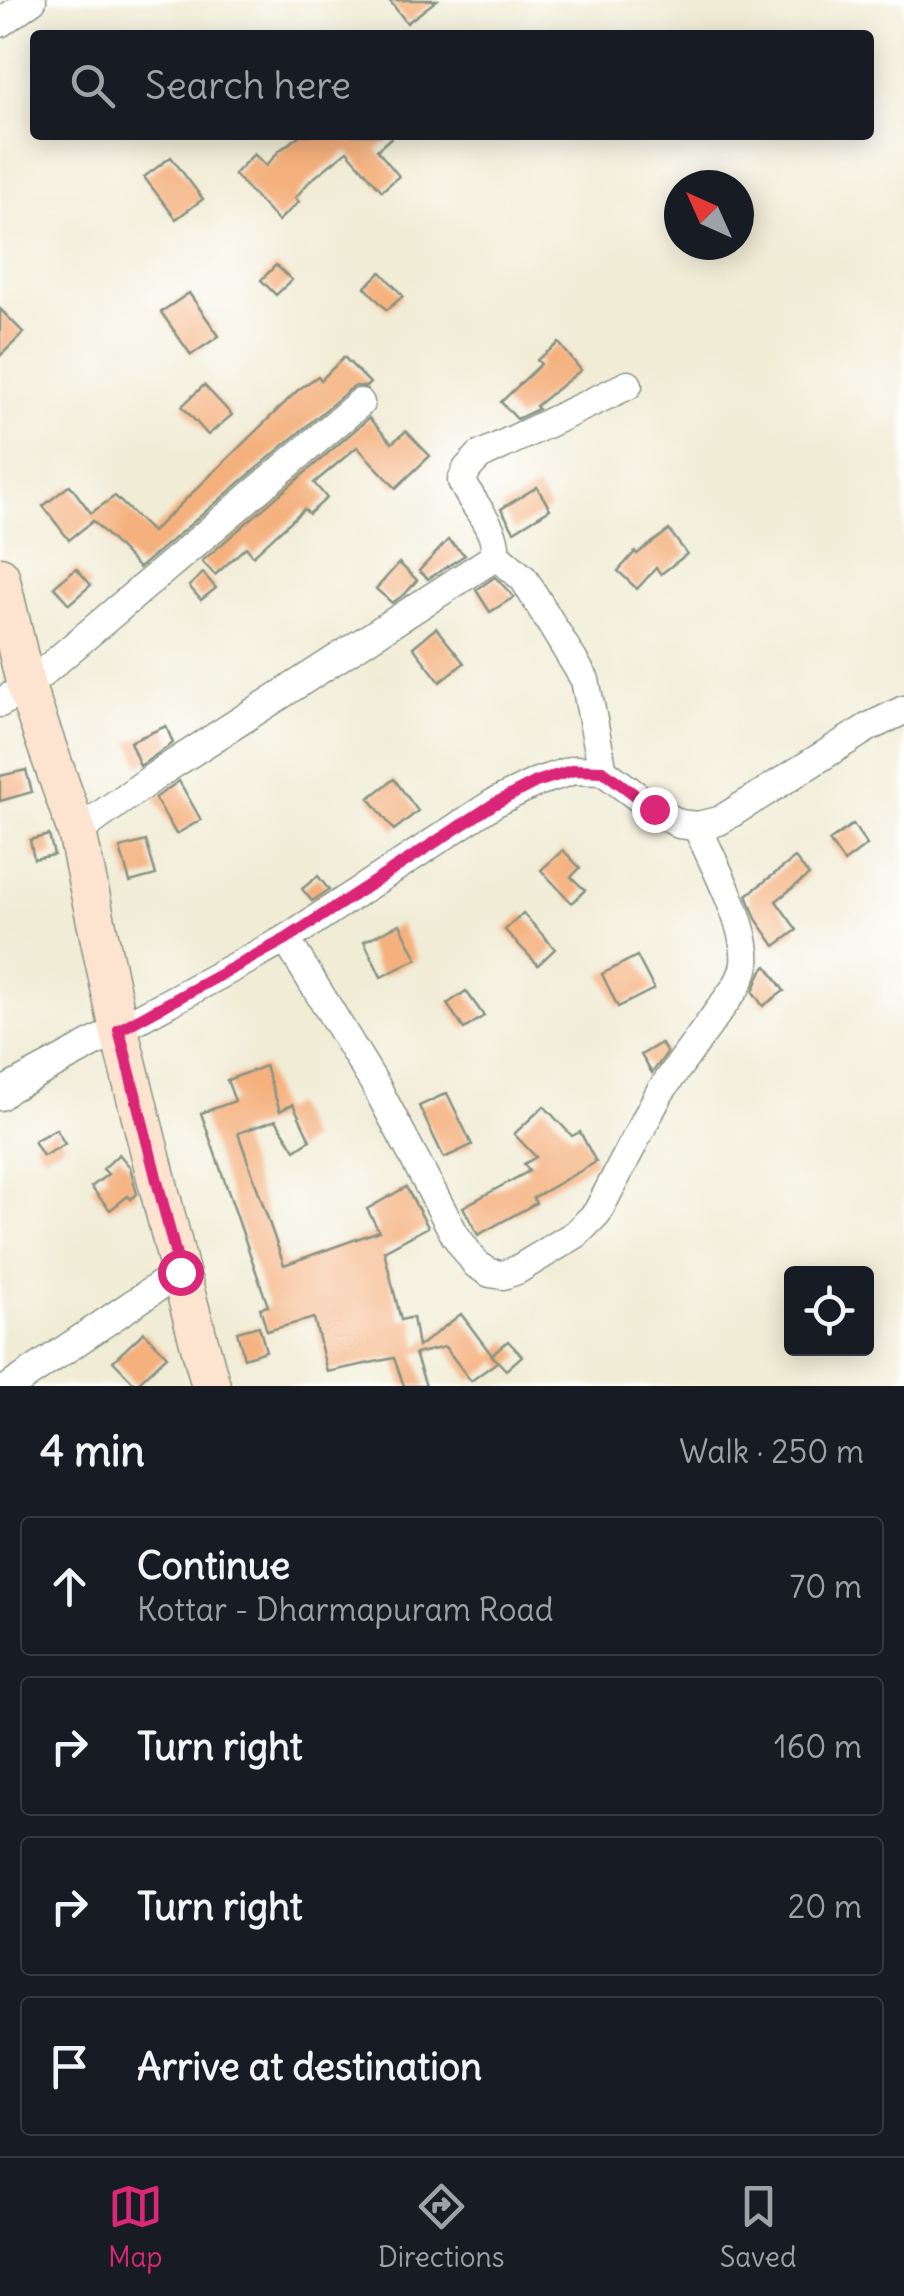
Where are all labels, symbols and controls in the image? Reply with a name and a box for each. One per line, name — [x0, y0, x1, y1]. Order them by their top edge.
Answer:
search box — [30, 30, 874, 140]
icon: search — [65, 58, 120, 113]
text: Search here — [145, 62, 351, 109]
north arrow — [664, 170, 754, 260]
route end — [632, 787, 678, 833]
route start — [158, 1250, 204, 1296]
map controls — [784, 1266, 874, 1356]
button: locate — [784, 1266, 874, 1356]
text: 4 min — [40, 1425, 145, 1477]
text: Walk · 250 m — [679, 1431, 864, 1472]
text: Continue — [137, 1542, 290, 1589]
icon: ahead — [42, 1559, 97, 1614]
text: 70 m — [790, 1566, 862, 1607]
text: Kottar - Dharmapuram Road — [137, 1589, 553, 1630]
icon: right — [42, 1719, 97, 1774]
text: Turn right — [137, 1723, 303, 1770]
text: 160 m — [774, 1726, 862, 1767]
icon: right — [42, 1879, 97, 1934]
text: Turn right — [137, 1883, 303, 1930]
text: 20 m — [788, 1886, 862, 1927]
icon: arrive — [42, 2039, 97, 2094]
text: Arrive at destination — [137, 2043, 482, 2090]
tab: Map — [108, 2179, 163, 2275]
tab: Directions — [378, 2179, 504, 2275]
tab: Saved — [720, 2179, 796, 2275]

